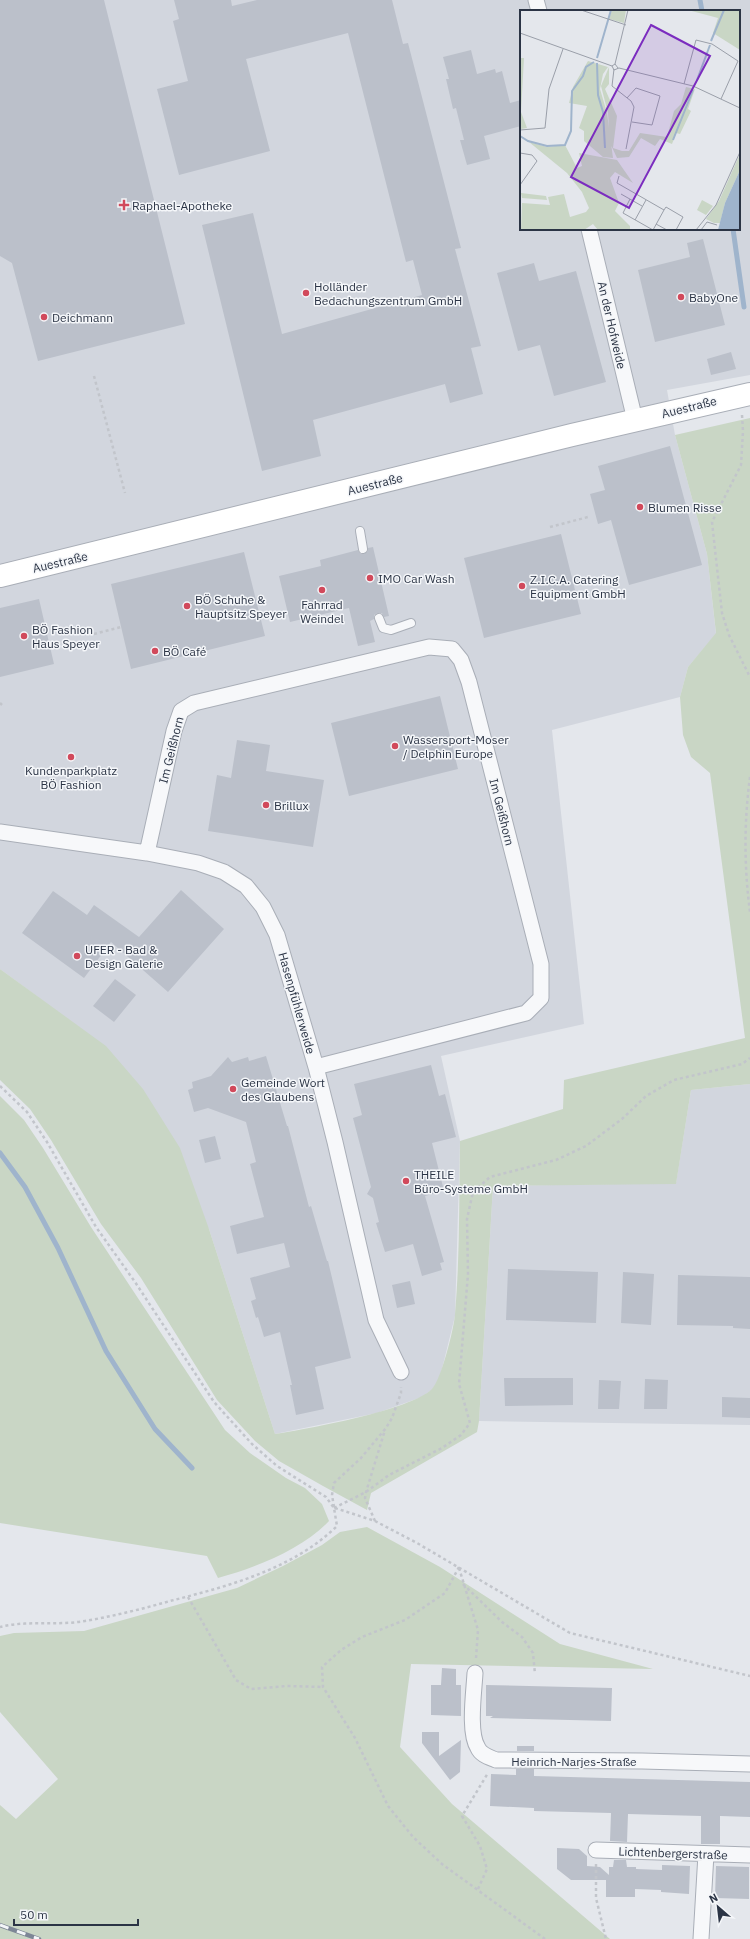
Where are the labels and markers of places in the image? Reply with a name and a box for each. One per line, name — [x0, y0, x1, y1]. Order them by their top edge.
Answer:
place label: Raphael-Apotheke — [132, 198, 233, 213]
marker: Raphael-Apotheke — [119, 200, 129, 210]
place label: Holländer Bedachungszentrum GmbH — [314, 279, 462, 308]
marker: Holländer Bedachungszentrum GmbH — [301, 288, 311, 298]
place label: BabyOne — [689, 290, 738, 305]
marker: BabyOne — [676, 292, 686, 302]
place label: Deichmann — [52, 310, 113, 325]
marker: Deichmann — [39, 312, 49, 322]
place label: Blumen Risse — [648, 500, 722, 515]
marker: Blumen Risse — [635, 502, 645, 512]
place label: IMO Car Wash — [378, 571, 455, 586]
place label: Z.I.C.A. Catering Equipment GmbH — [530, 572, 626, 601]
marker: IMO Car Wash — [365, 573, 375, 583]
marker: Z.I.C.A. Catering Equipment GmbH — [517, 581, 527, 591]
marker: Fahrrad Weindel — [317, 585, 327, 595]
place label: BÖ Schuhe & Hauptsitz Speyer — [195, 592, 287, 621]
place label: Fahrrad Weindel — [300, 597, 344, 626]
marker: BÖ Schuhe & Hauptsitz Speyer — [182, 601, 192, 611]
place label: BÖ Fashion Haus Speyer — [32, 622, 100, 651]
marker: BÖ Fashion Haus Speyer — [19, 631, 29, 641]
place label: BÖ Café — [163, 644, 207, 659]
marker: BÖ Café — [150, 646, 160, 656]
place label: Wassersport-Moser / Delphin Europe — [403, 732, 509, 761]
marker: Wassersport-Moser / Delphin Europe — [390, 741, 400, 751]
marker: Kundenparkplatz BÖ Fashion — [66, 752, 76, 762]
place label: Kundenparkplatz BÖ Fashion — [25, 763, 117, 792]
place label: Brillux — [274, 798, 309, 813]
marker: Brillux — [261, 800, 271, 810]
place label: UFER - Bad & Design Galerie — [85, 942, 163, 971]
marker: UFER - Bad & Design Galerie — [72, 951, 82, 961]
place label: Gemeinde Wort des Glaubens — [241, 1075, 325, 1104]
marker: Gemeinde Wort des Glaubens — [228, 1084, 238, 1094]
place label: THEILE Büro-Systeme GmbH — [414, 1167, 528, 1196]
marker: THEILE Büro-Systeme GmbH — [401, 1176, 411, 1186]

